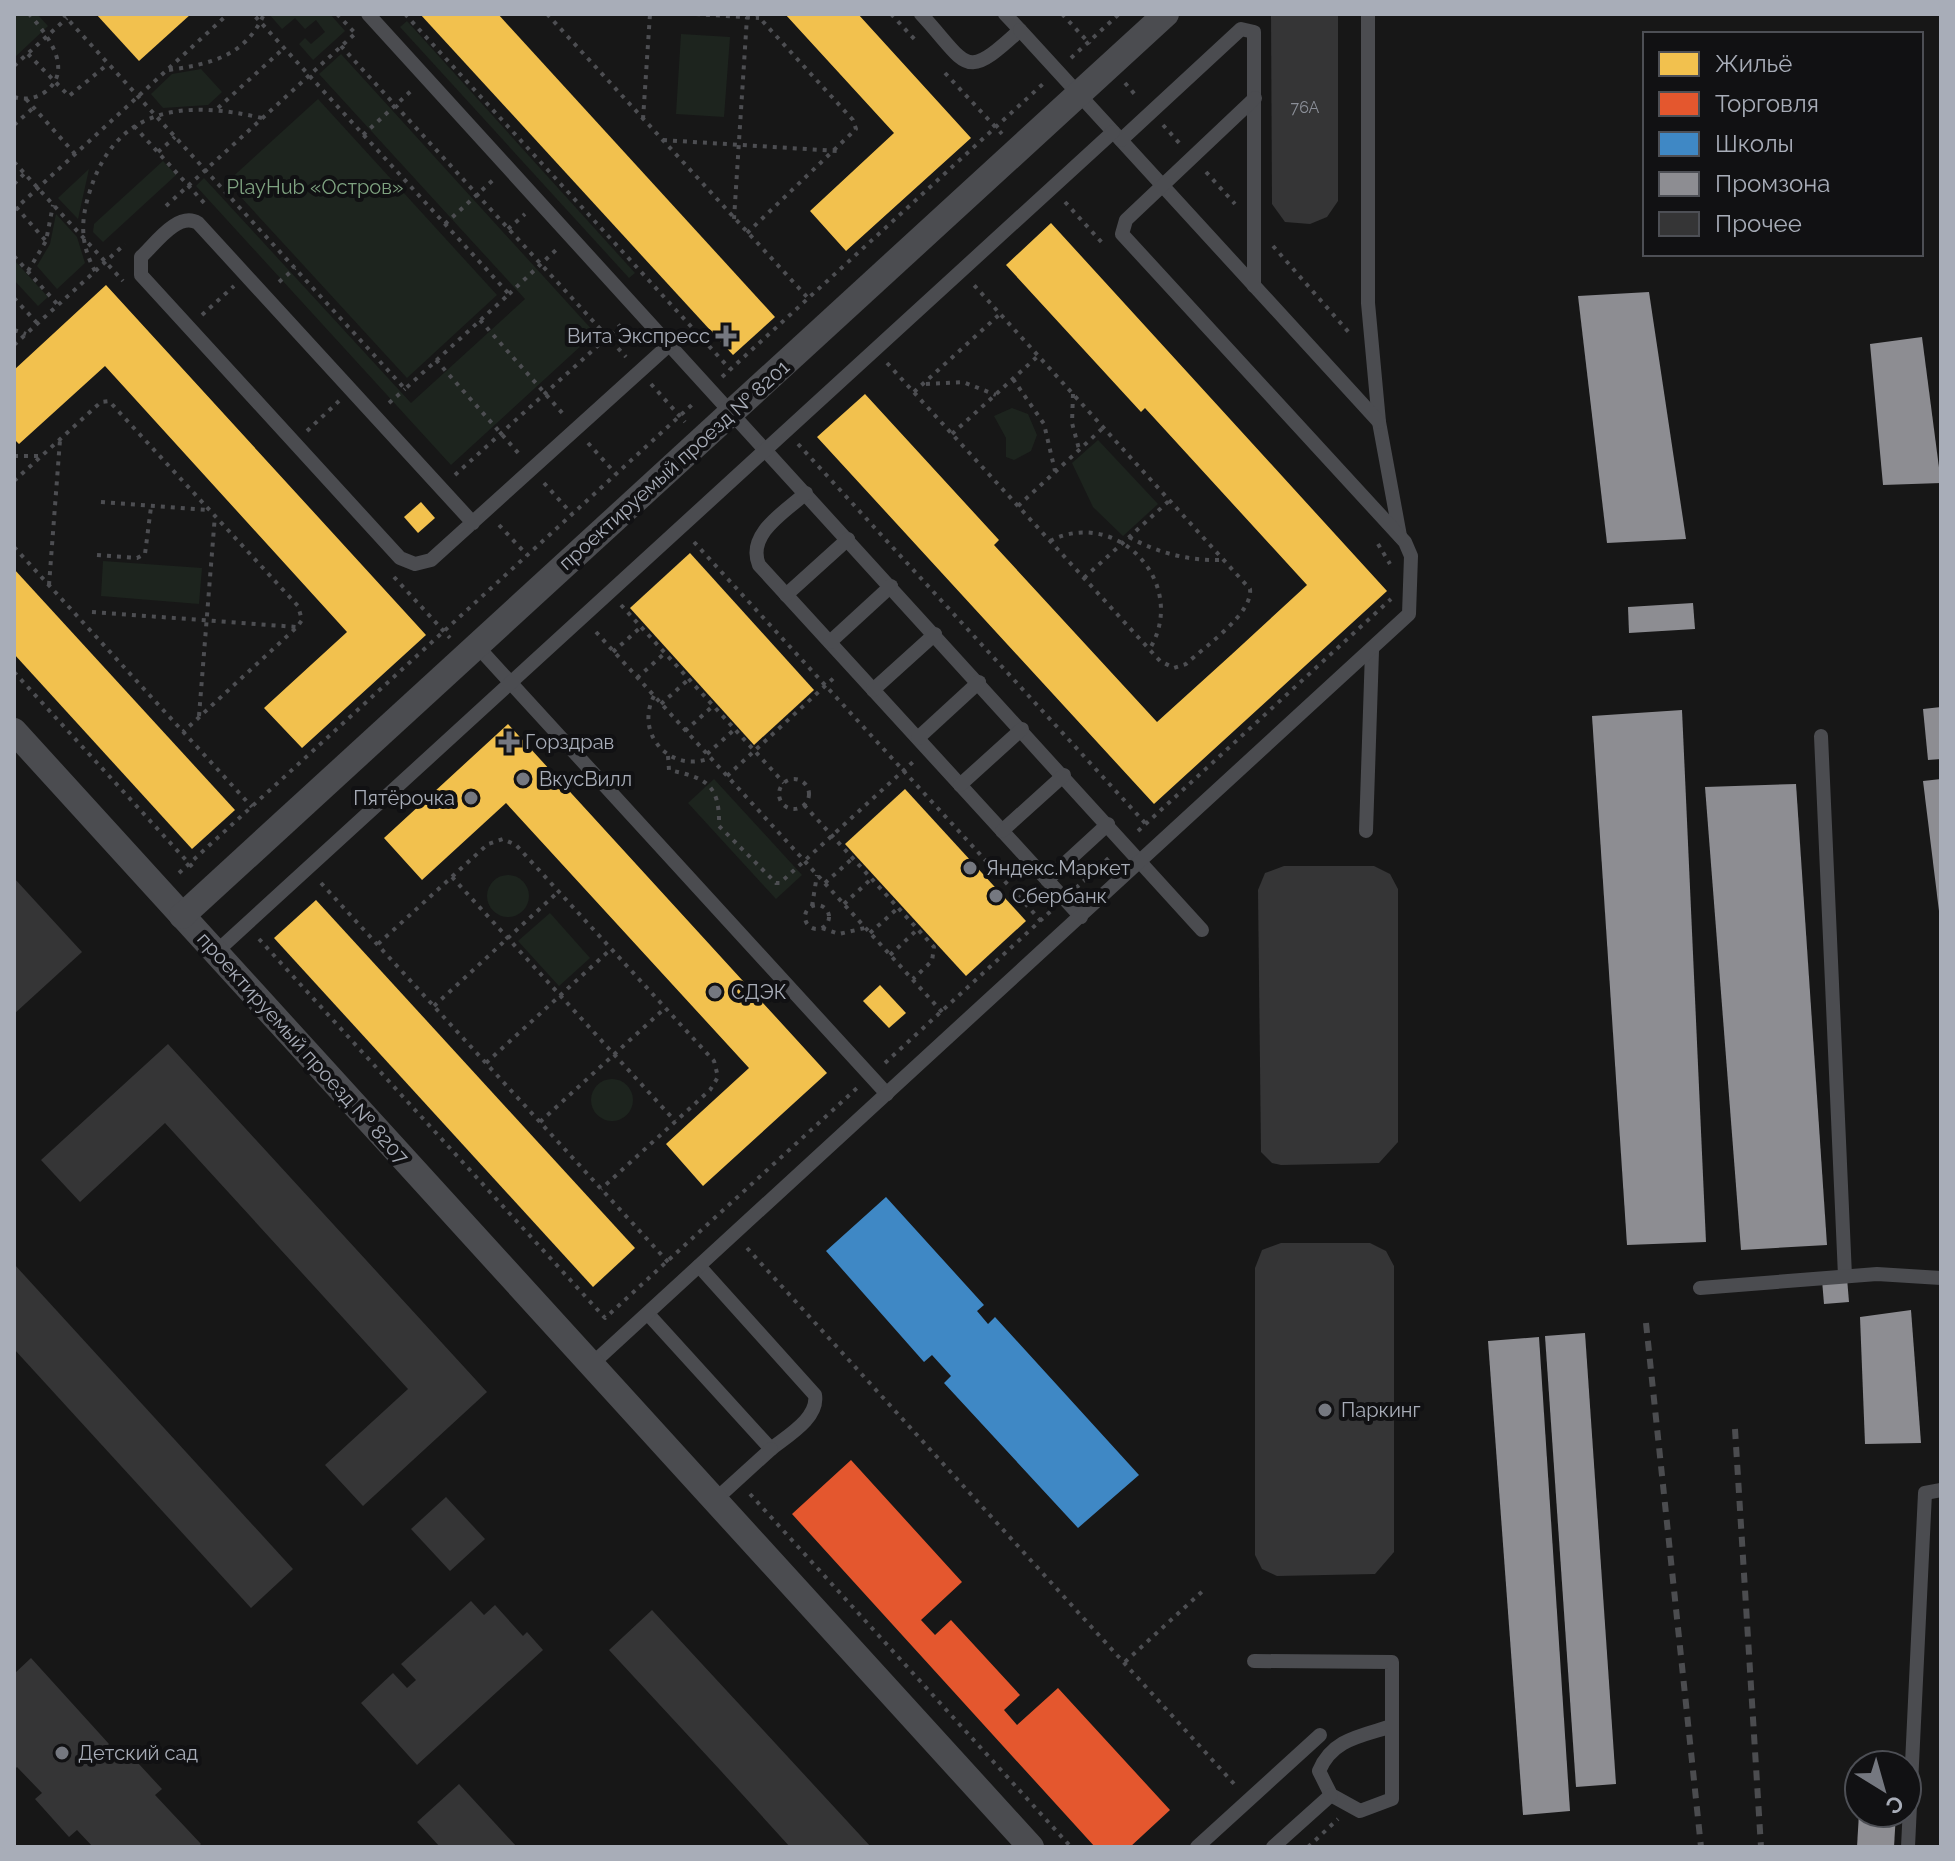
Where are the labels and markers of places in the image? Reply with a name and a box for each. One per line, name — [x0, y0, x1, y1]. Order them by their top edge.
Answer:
place label: Вита Экспресс — [567, 324, 710, 348]
marker: Вита Экспресс — [717, 327, 735, 345]
place label: Горздрав — [525, 730, 614, 754]
marker: Горздрав — [500, 733, 518, 751]
place label: ВкусВилл — [539, 767, 632, 791]
marker: ВкусВилл — [514, 770, 532, 788]
place label: Пятёрочка — [353, 786, 455, 810]
marker: Пятёрочка — [462, 789, 480, 807]
place label: Яндекс.Маркет — [986, 856, 1131, 880]
marker: Яндекс.Маркет — [961, 859, 979, 877]
place label: Сбербанк — [1012, 884, 1107, 908]
marker: Сбербанк — [987, 887, 1005, 905]
place label: СДЭК — [731, 980, 787, 1004]
marker: СДЭК — [706, 983, 724, 1001]
place label: Паркинг — [1341, 1398, 1421, 1422]
marker: Паркинг — [1316, 1401, 1334, 1419]
place label: Детский сад — [78, 1741, 198, 1765]
marker: Детский сад — [53, 1744, 71, 1762]

